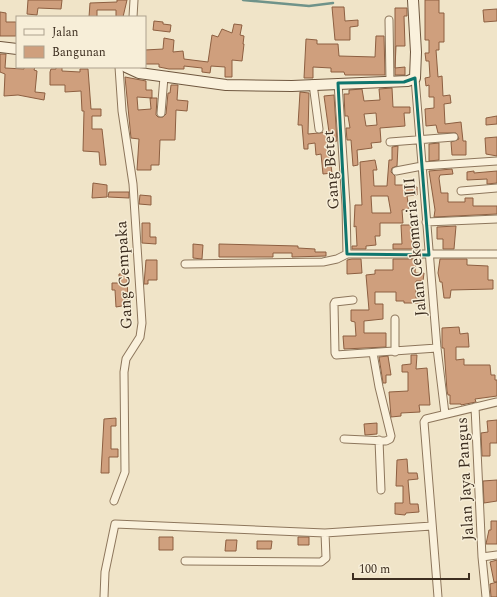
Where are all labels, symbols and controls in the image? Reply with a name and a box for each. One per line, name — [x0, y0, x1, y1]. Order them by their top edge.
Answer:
legend — [16, 16, 146, 68]
text: Jalan — [52, 23, 79, 42]
text: Bangunan — [52, 43, 106, 62]
street label: Gang Betet — [316, 129, 346, 210]
street label: Jalan Cekomaria III — [397, 176, 433, 317]
street label: Gang Cempaka — [109, 220, 139, 330]
street label: Jalan Jaya Pangus — [450, 416, 480, 541]
scale bar — [353, 555, 469, 581]
text: 100 m — [359, 560, 390, 579]

